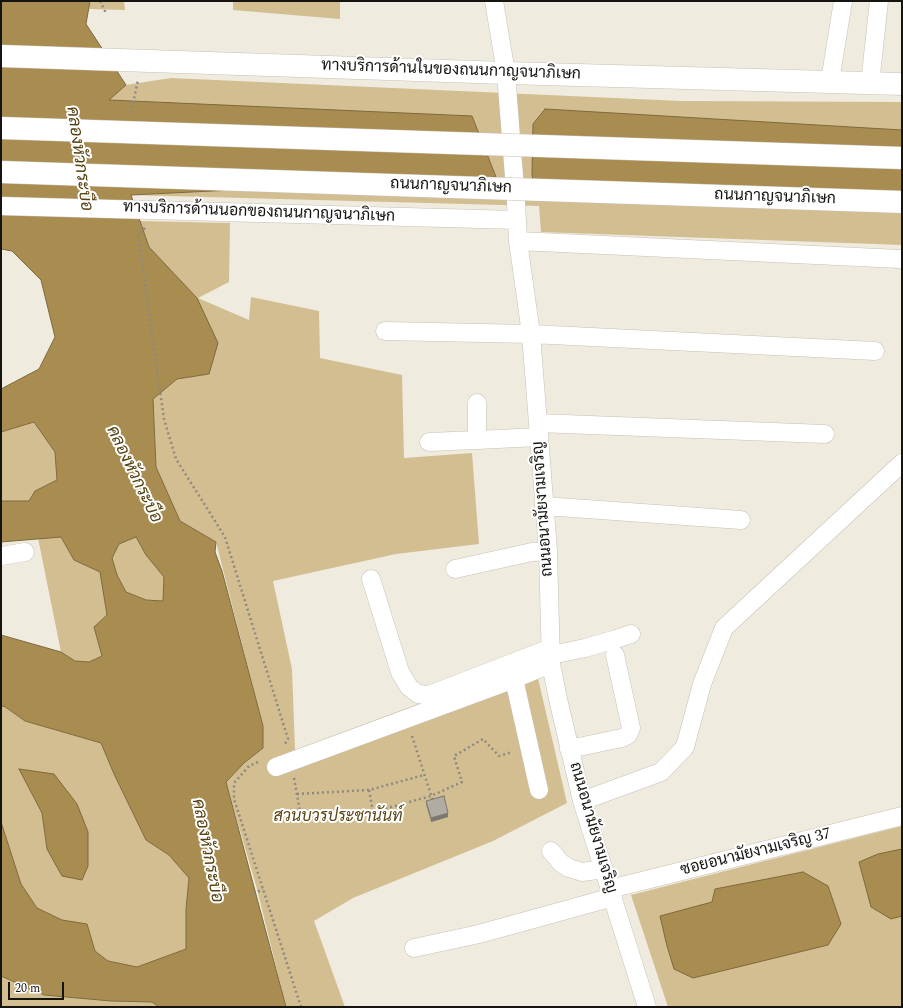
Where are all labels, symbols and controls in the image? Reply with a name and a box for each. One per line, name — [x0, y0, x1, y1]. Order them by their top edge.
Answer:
street label: ทางบริการด้านในของถนนกาญจนาภิเษก — [321, 57, 581, 85]
water label: คลองหัวกระบือ — [61, 105, 95, 213]
street label: ถนนกาญจนาภิเษก — [390, 175, 512, 199]
street label: ถนนกาญจนาภิเษก — [714, 186, 836, 210]
street label: ทางบริการด้านนอกของถนนกาญจนาภิเษก — [123, 199, 395, 227]
water label: คลองหัวกระบือ — [101, 423, 165, 527]
street label: ถนนอนามัยงามเจริญ — [530, 441, 558, 577]
street label: ถนนอนามัยงามเจริญ — [564, 760, 620, 896]
water label: คลองหัวกระบือ — [186, 797, 226, 905]
park label: สวนบวรประชานันท์ — [273, 808, 403, 828]
street label: ซอยอนามัยงามเจริญ 37 — [679, 825, 833, 881]
scale bar — [10, 974, 66, 1000]
text: 20 m — [15, 979, 40, 998]

